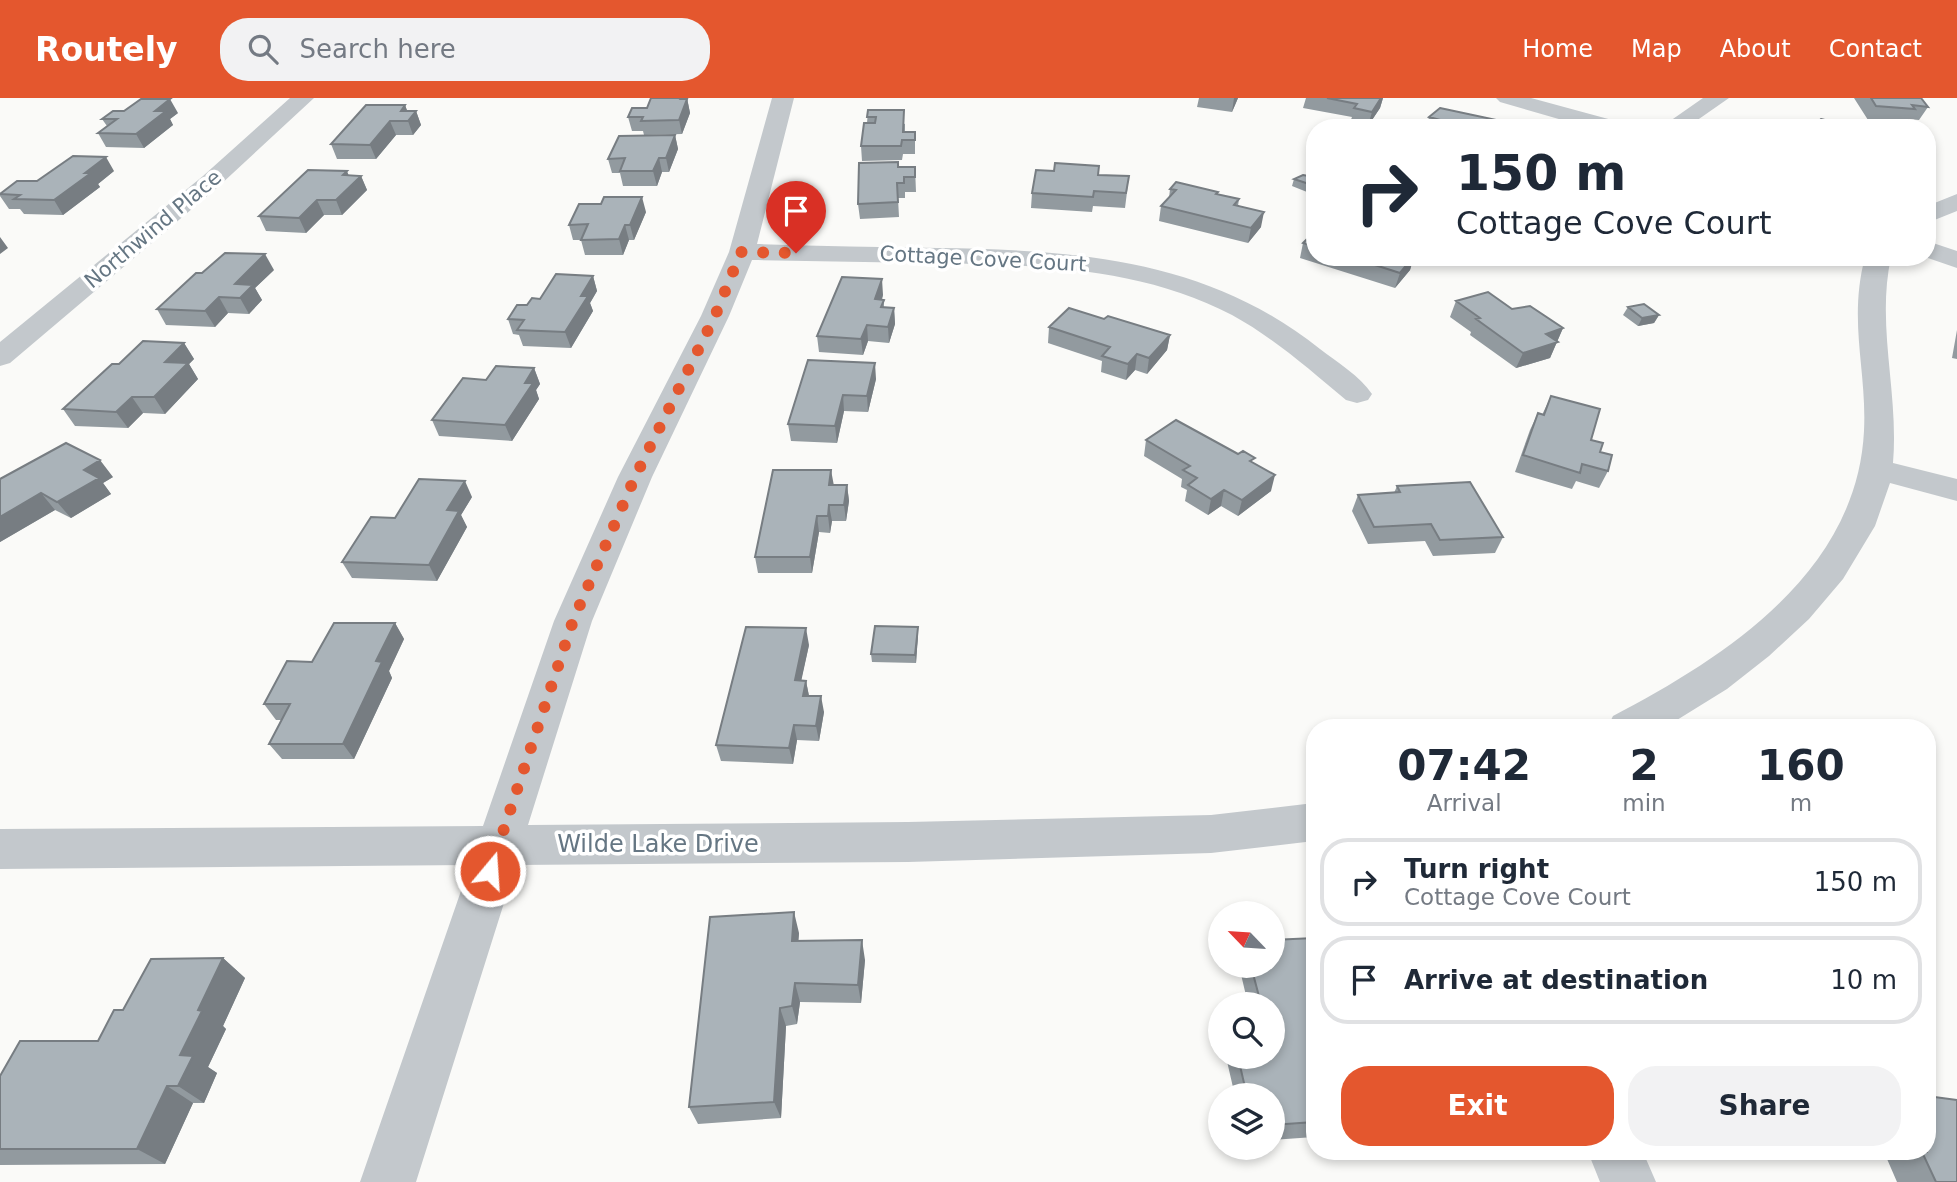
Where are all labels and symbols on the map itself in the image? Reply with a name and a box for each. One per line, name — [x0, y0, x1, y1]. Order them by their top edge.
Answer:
street label: Northwind Place — [80, 165, 226, 293]
pin — [766, 181, 826, 253]
street label: Cottage Cove Court — [879, 242, 1087, 276]
street label: Wilde Lake Drive — [557, 830, 759, 858]
position arrow — [453, 834, 527, 908]
north arrow — [1208, 901, 1284, 978]

